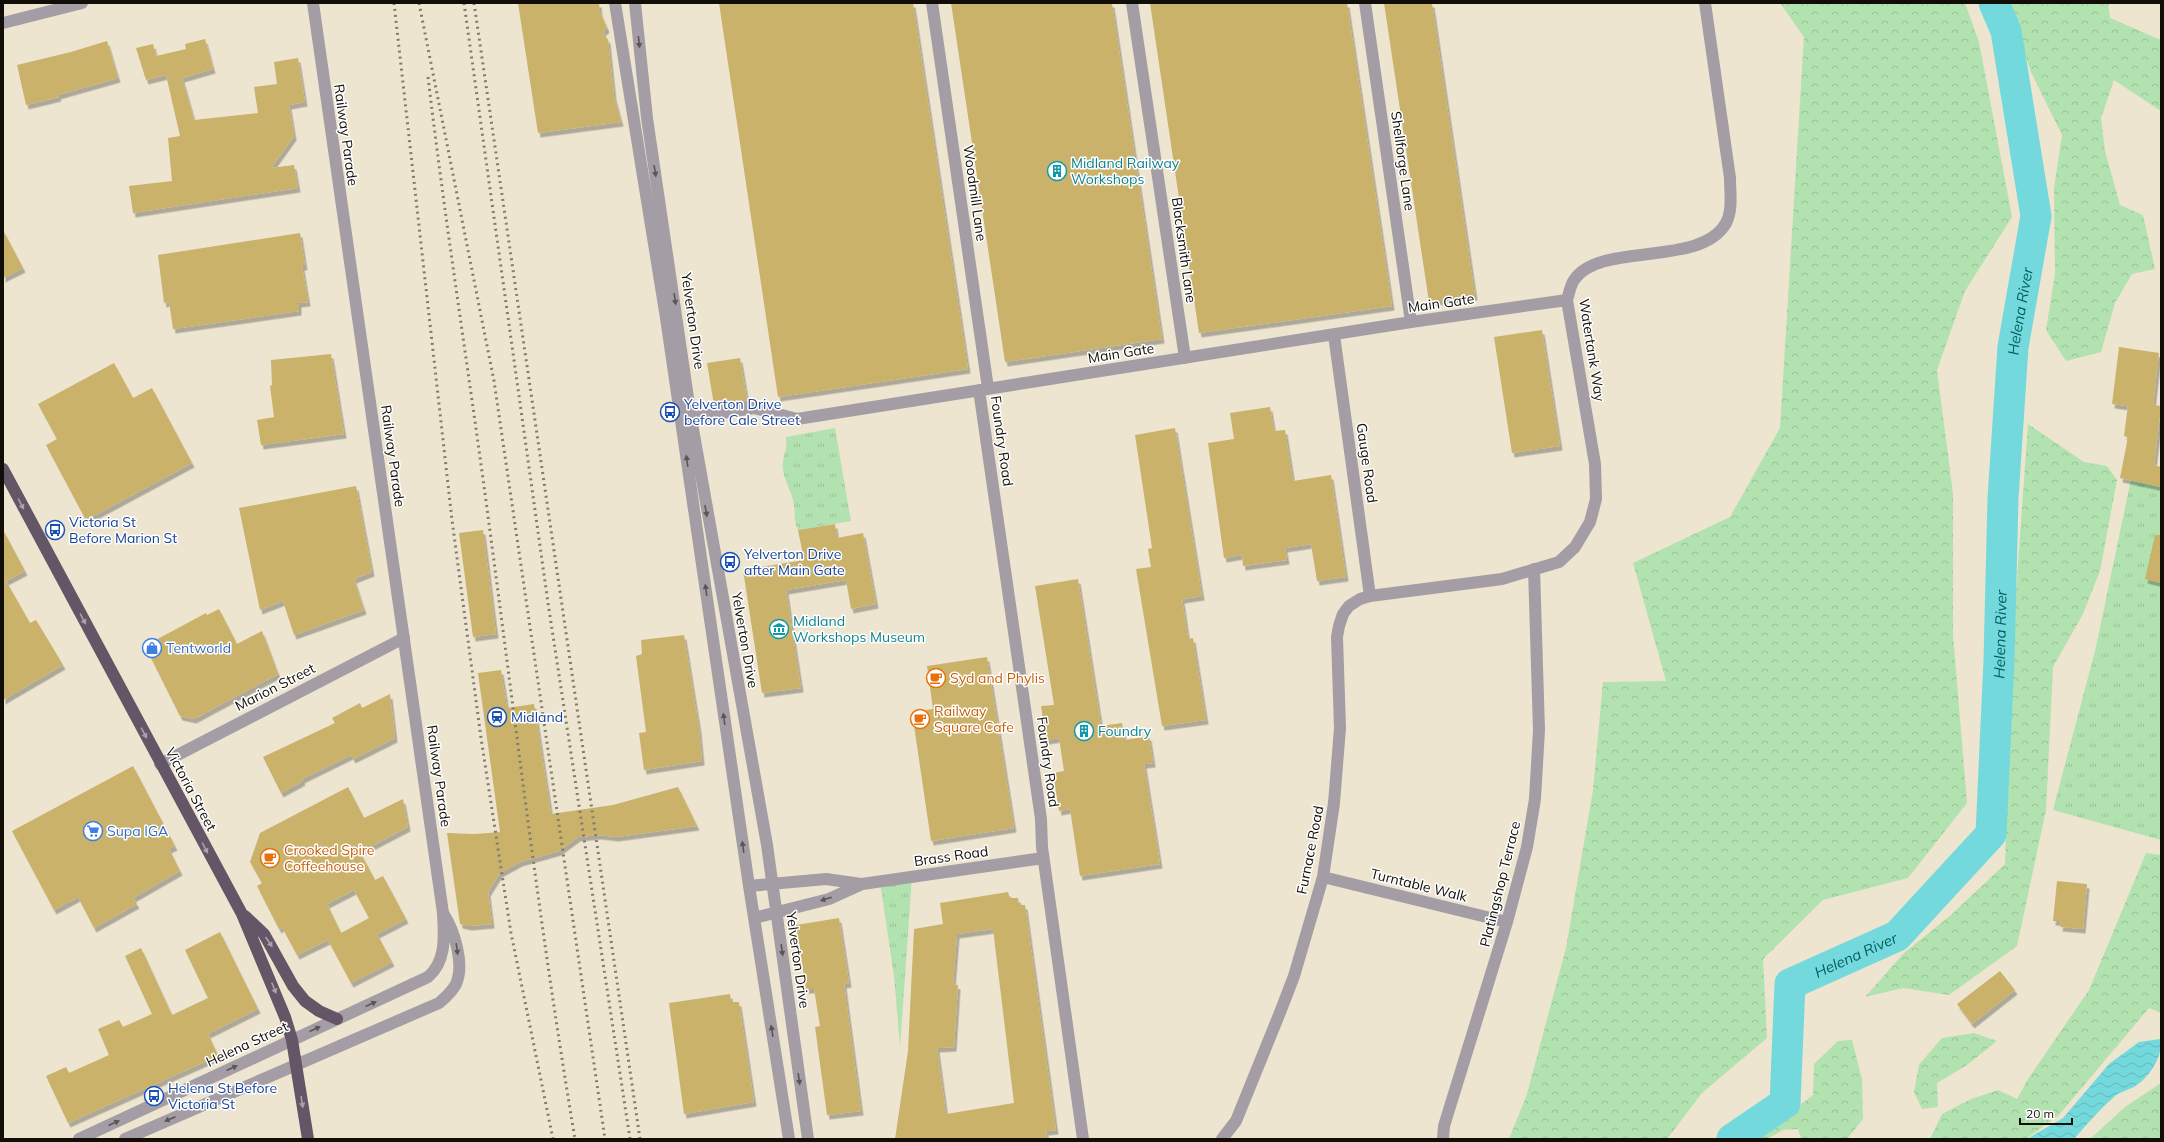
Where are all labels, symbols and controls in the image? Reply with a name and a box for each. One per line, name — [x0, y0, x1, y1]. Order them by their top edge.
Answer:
one-way arrow — [635, 36, 642, 48]
street label: Railway Parade — [330, 83, 362, 187]
street label: Shellforge Lane — [1387, 110, 1419, 212]
street label: Woodmill Lane — [959, 144, 991, 242]
place label: Midland Railway Workshops — [1071, 154, 1180, 188]
building icon: Midland Railway Workshops — [1046, 160, 1068, 182]
one-way arrow — [652, 165, 658, 177]
street label: Blacksmith Lane — [1168, 196, 1200, 304]
water label: Helena River — [2003, 265, 2036, 356]
street label: Yelverton Drive — [677, 271, 709, 370]
street label: Main Gate — [1407, 289, 1475, 317]
one-way arrow — [672, 293, 678, 305]
street label: Watertank Way — [1575, 297, 1609, 403]
street label: Main Gate — [1087, 339, 1155, 367]
place label: Yelverton Drive before Cale Street — [683, 395, 800, 429]
street label: Foundry Road — [987, 395, 1017, 487]
bus stop icon: Yelverton Drive before Cale Street — [659, 401, 681, 423]
street label: Railway Parade — [377, 404, 409, 508]
street label: Gauge Road — [1352, 422, 1382, 504]
one-way arrow — [684, 455, 690, 468]
one-way arrow — [18, 498, 25, 510]
one-way arrow — [703, 505, 709, 517]
place label: Victoria St Before Marion St — [69, 513, 177, 547]
bus stop icon: Victoria St Before Marion St — [44, 519, 66, 541]
place label: Yelverton Drive after Main Gate — [743, 545, 845, 579]
bus stop icon: Yelverton Drive after Main Gate — [719, 551, 741, 573]
one-way arrow — [703, 584, 709, 596]
water label: Helena River — [1989, 589, 2010, 679]
street label: Yelverton Drive — [728, 590, 762, 689]
place label: Midland Workshops Museum — [793, 612, 925, 646]
one-way arrow — [79, 613, 86, 624]
museum icon: Midland Workshops Museum — [768, 618, 790, 640]
shop icon: Tentworld — [141, 637, 163, 659]
place label: Tentworld — [166, 639, 231, 657]
street label: Marion Street — [232, 659, 318, 715]
cafe icon: Syd and Phylis — [925, 667, 947, 689]
place label: Syd and Phylis — [950, 669, 1045, 687]
place label: Railway Square Cafe — [934, 702, 1014, 736]
station icon: Midland — [486, 706, 508, 728]
place label: Midland — [511, 708, 563, 726]
cafe icon: Railway Square Cafe — [909, 708, 931, 730]
one-way arrow — [721, 713, 727, 725]
street label: Foundry Road — [1033, 716, 1063, 808]
building icon: Foundry — [1073, 720, 1095, 742]
place label: Foundry — [1098, 722, 1152, 740]
street label: Railway Parade — [423, 724, 455, 828]
one-way arrow — [141, 727, 147, 739]
street label: Victoria Street — [161, 744, 221, 834]
street label: Furnace Road — [1293, 804, 1327, 896]
street label: Platingshop Terrace — [1476, 819, 1524, 949]
supermarket icon: Supa IGA — [82, 820, 104, 842]
place label: Supa IGA — [107, 822, 169, 840]
place label: Crooked Spire Coffeehouse — [284, 841, 374, 875]
one-way arrow — [740, 841, 746, 853]
one-way arrow — [202, 842, 209, 854]
street label: Brass Road — [913, 842, 989, 870]
cafe icon: Crooked Spire Coffeehouse — [259, 847, 281, 869]
street label: Turntable Walk — [1369, 864, 1470, 906]
one-way arrow — [820, 896, 832, 902]
street label: Yelverton Drive — [782, 910, 814, 1009]
water label: Helena River — [1811, 928, 1900, 981]
one-way arrow — [265, 936, 273, 947]
one-way arrow — [454, 943, 460, 955]
one-way arrow — [779, 944, 785, 956]
one-way arrow — [272, 983, 278, 995]
one-way arrow — [366, 1001, 377, 1007]
street label: Helena Street — [203, 1017, 291, 1071]
one-way arrow — [769, 1025, 775, 1037]
one-way arrow — [309, 1026, 321, 1032]
one-way arrow — [226, 1065, 238, 1071]
one-way arrow — [796, 1073, 802, 1085]
place label: Helena St Before Victoria St — [168, 1079, 277, 1113]
bus stop icon: Helena St Before Victoria St — [143, 1085, 165, 1107]
one-way arrow — [299, 1096, 305, 1108]
scale bar — [2020, 1100, 2072, 1126]
text: 20 m — [2026, 1106, 2054, 1121]
one-way arrow — [164, 1117, 176, 1123]
one-way arrow — [109, 1119, 121, 1125]

